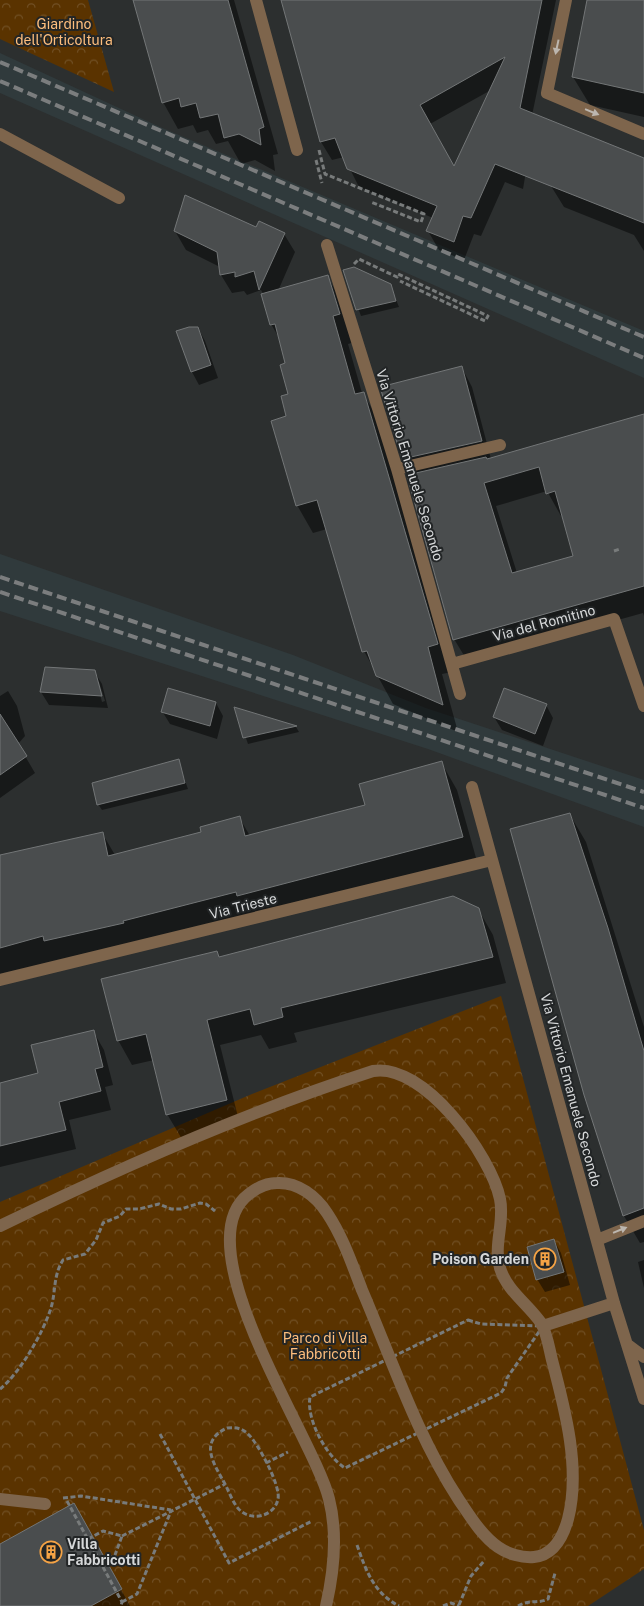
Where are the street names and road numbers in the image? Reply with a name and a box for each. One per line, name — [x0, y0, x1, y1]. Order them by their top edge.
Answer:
street label: Via Vittorio Emanuele Secondo — [373, 367, 447, 563]
street label: Via del Romitino — [491, 602, 597, 644]
street label: Via Trieste — [208, 890, 278, 922]
street label: Via Vittorio Emanuele Secondo — [537, 992, 605, 1188]

